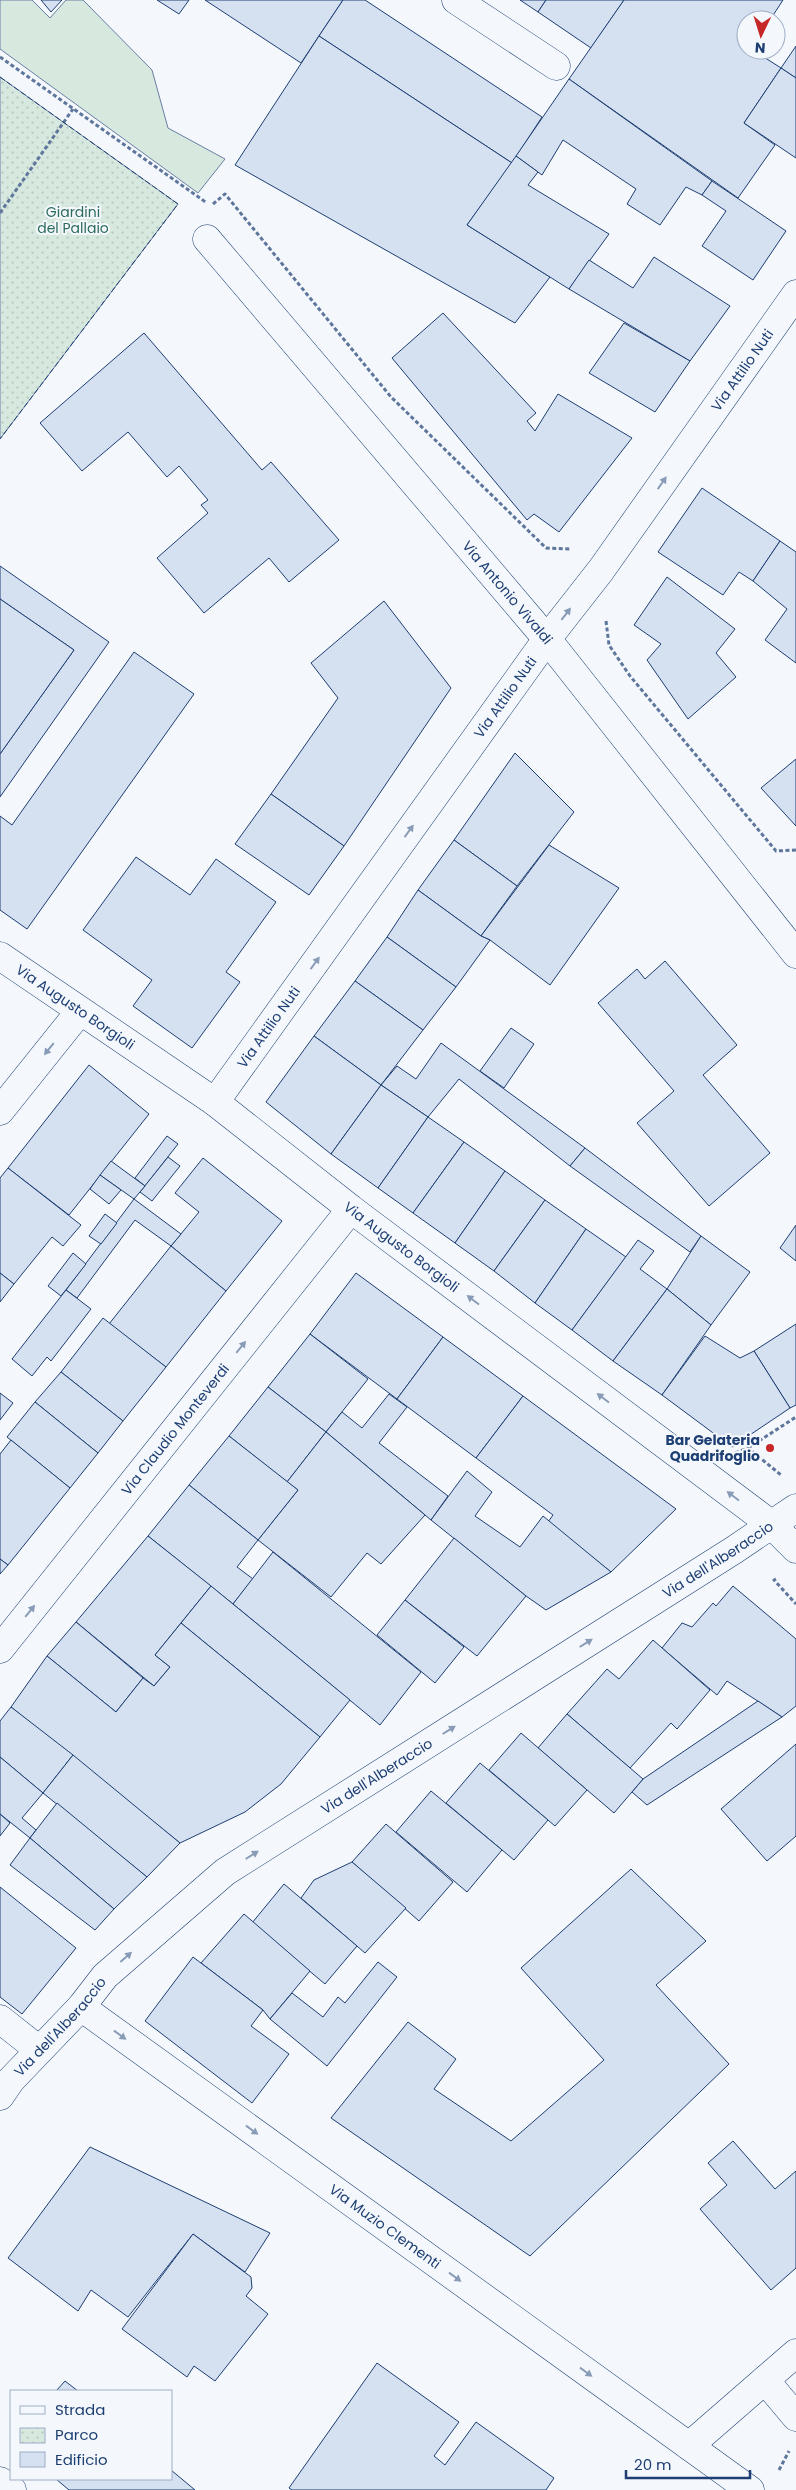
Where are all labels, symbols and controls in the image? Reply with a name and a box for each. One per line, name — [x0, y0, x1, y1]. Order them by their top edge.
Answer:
north arrow — [736, 10, 786, 60]
text: N — [754, 38, 766, 58]
park label: Giardini del Pallaio — [37, 202, 109, 238]
street label: Via Attilio Nuti — [706, 325, 778, 415]
one-way arrow — [657, 476, 667, 490]
street label: Via Antonio Vivaldi — [458, 536, 557, 649]
one-way arrow — [561, 608, 572, 621]
street label: Via Attilio Nuti — [469, 652, 541, 742]
one-way arrow — [404, 824, 414, 837]
one-way arrow — [310, 956, 320, 969]
street label: Via Augusto Borgioli — [12, 960, 139, 1055]
street label: Via Attilio Nuti — [232, 982, 305, 1072]
one-way arrow — [44, 1042, 55, 1055]
street label: Via Augusto Borgioli — [339, 1197, 463, 1297]
one-way arrow — [467, 1295, 480, 1306]
one-way arrow — [235, 1341, 246, 1354]
street label: Via Claudio Monteverdi — [117, 1359, 234, 1499]
one-way arrow — [596, 1393, 610, 1403]
place label: Bar Gelateria Quadrifoglio — [665, 1430, 760, 1466]
marker: Bar Gelateria Quadrifoglio — [764, 1442, 776, 1454]
one-way arrow — [726, 1491, 740, 1501]
street label: Via dell'Alberaccio — [658, 1516, 777, 1603]
one-way arrow — [25, 1605, 36, 1618]
one-way arrow — [579, 1639, 593, 1648]
one-way arrow — [442, 1726, 455, 1735]
street label: Via dell'Alberaccio — [317, 1733, 436, 1819]
one-way arrow — [246, 1850, 259, 1859]
one-way arrow — [120, 1951, 132, 1963]
street label: Via dell'Alberaccio — [10, 1973, 111, 2081]
one-way arrow — [113, 2030, 127, 2040]
one-way arrow — [245, 2125, 259, 2135]
street label: Via Muzio Clementi — [325, 2179, 445, 2274]
one-way arrow — [448, 2271, 461, 2282]
one-way arrow — [579, 2367, 593, 2377]
legend — [10, 2390, 172, 2480]
text: Strada — [55, 2399, 105, 2420]
text: Parco — [55, 2424, 98, 2445]
scale bar — [626, 2448, 750, 2480]
text: Edificio — [55, 2449, 108, 2470]
text: 20 m — [634, 2454, 672, 2475]

